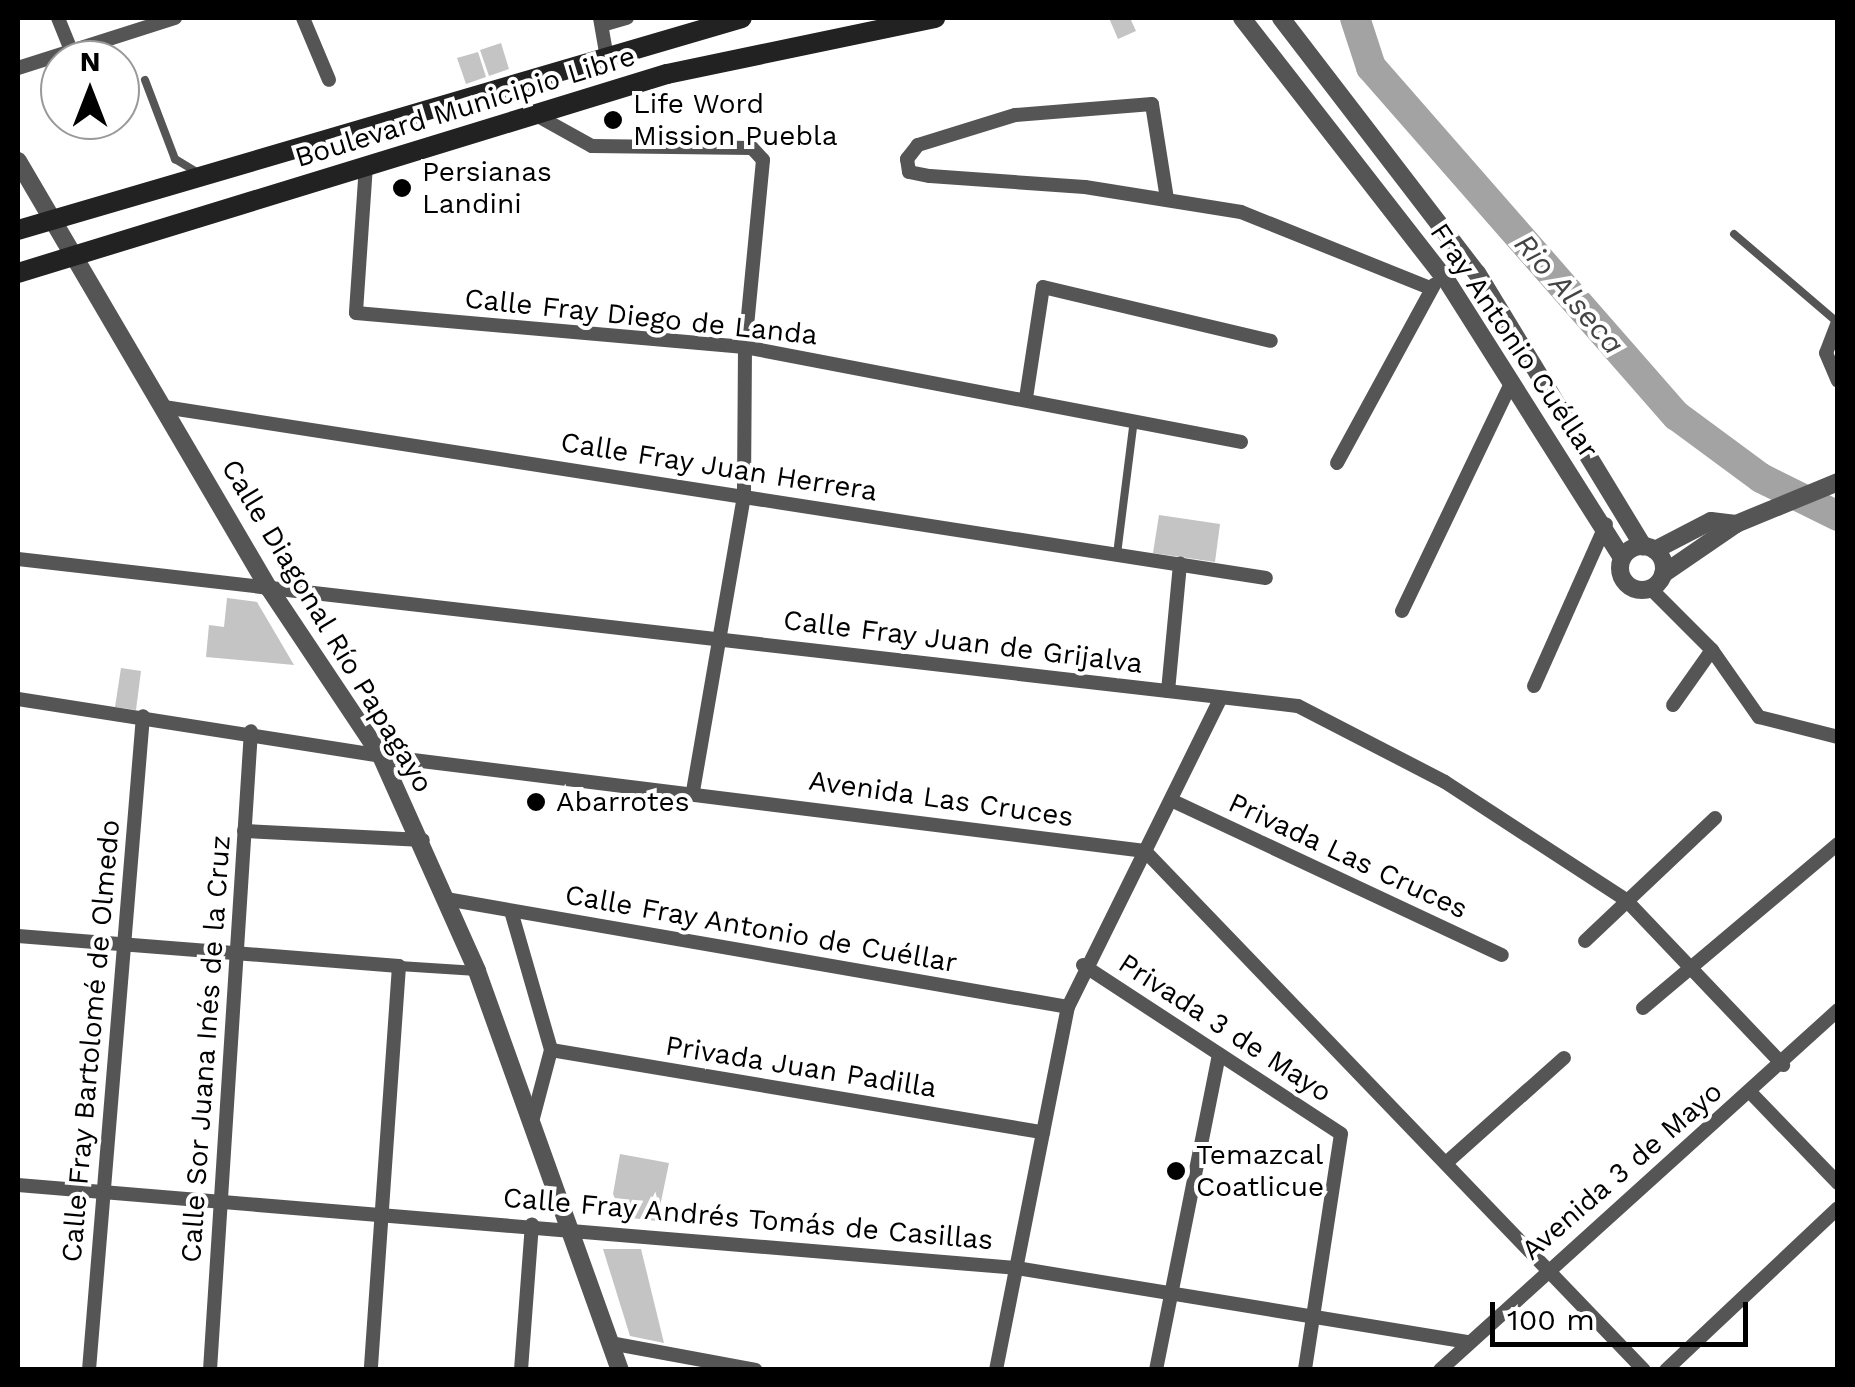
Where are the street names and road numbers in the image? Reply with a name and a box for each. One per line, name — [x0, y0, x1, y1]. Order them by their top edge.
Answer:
street label: Boulevard Municipio Libre — [291, 39, 639, 175]
street label: Fray Antonio Cuéllar — [1422, 216, 1606, 466]
street label: Calle Fray Diego de Landa — [463, 282, 819, 352]
street label: Calle Fray Juan Herrera — [558, 425, 880, 509]
street label: Calle Diagonal Río Papagayo — [214, 453, 440, 799]
street label: Calle Fray Juan de Grijalva — [781, 603, 1145, 681]
street label: Avenida Las Cruces — [806, 764, 1076, 834]
street label: Privada Las Cruces — [1223, 786, 1473, 926]
street label: Calle Fray Bartolomé de Olmedo — [55, 818, 127, 1264]
street label: Calle Sor Juana Inés de la Cruz — [174, 833, 238, 1265]
street label: Calle Fray Antonio de Cuéllar — [561, 878, 961, 980]
street label: Privada 3 de Mayo — [1112, 946, 1338, 1110]
street label: Privada Juan Padilla — [662, 1029, 940, 1105]
street label: Avenida 3 de Mayo — [1515, 1075, 1729, 1267]
street label: Calle Fray Andrés Tomás de Casillas — [500, 1181, 996, 1257]

